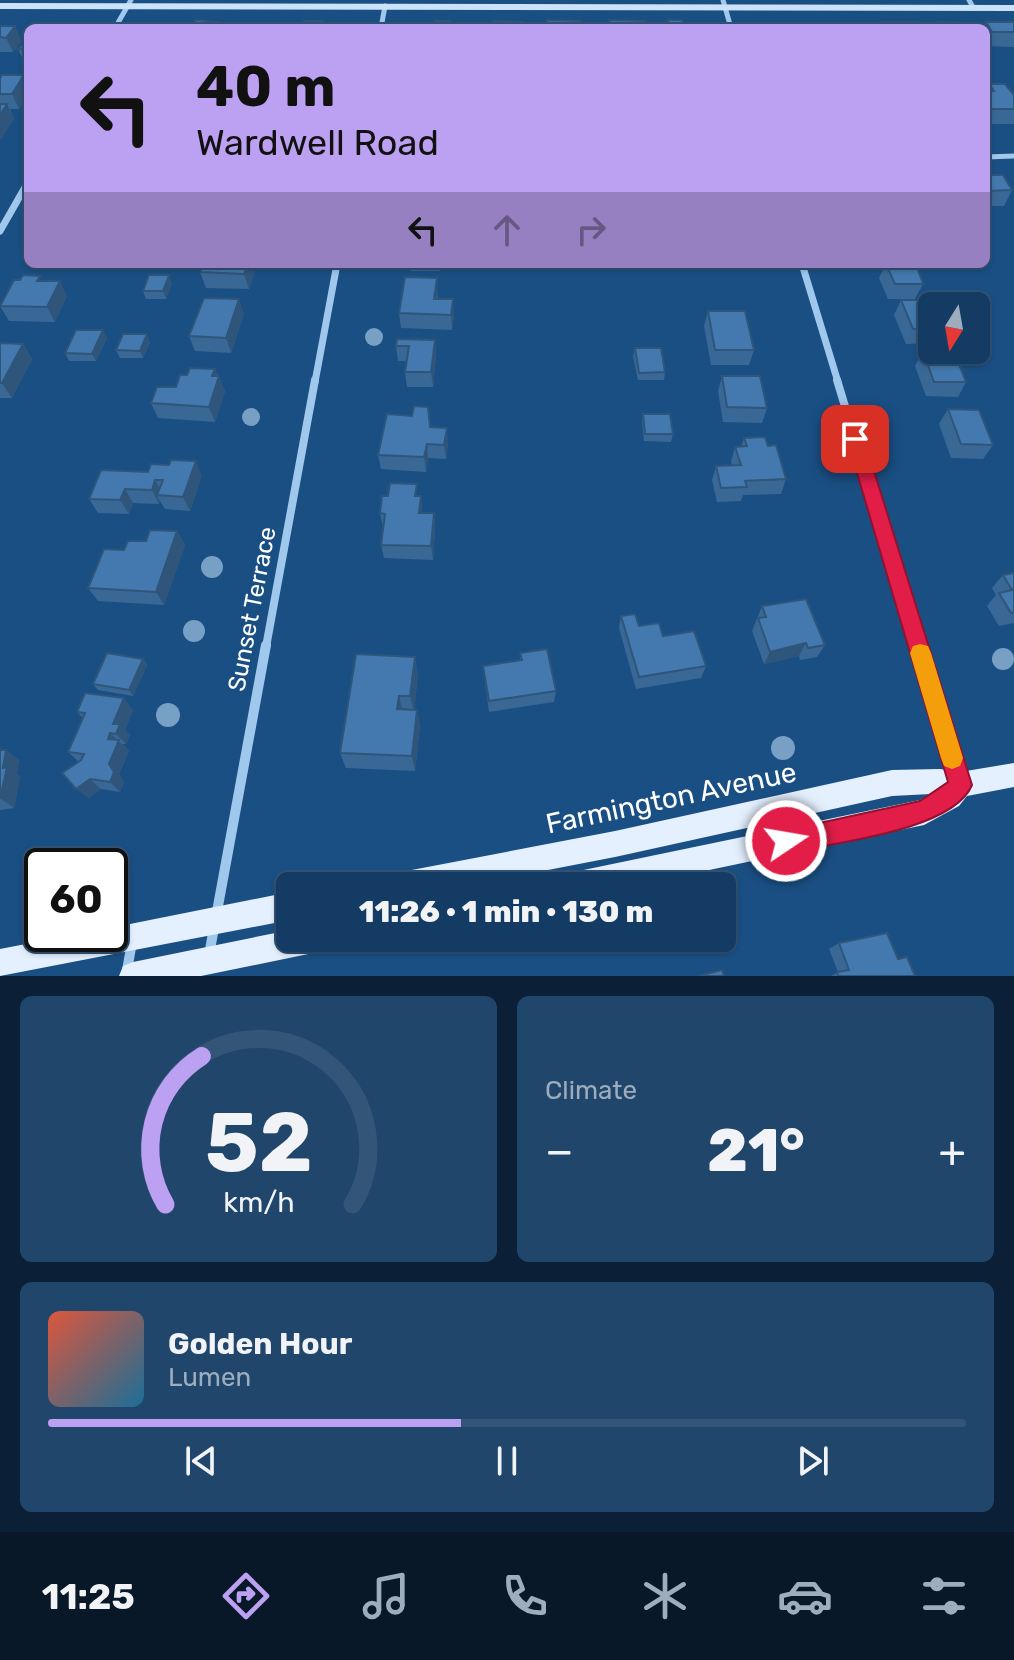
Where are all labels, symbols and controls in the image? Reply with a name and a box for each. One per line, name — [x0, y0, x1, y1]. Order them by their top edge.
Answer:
text: 40 m — [196, 54, 336, 120]
icon: left — [64, 56, 168, 160]
text: Wardwell Road — [196, 121, 439, 164]
icon: left — [401, 208, 445, 252]
icon: ahead — [485, 208, 529, 252]
icon: right — [569, 208, 613, 252]
north arrow — [918, 292, 990, 364]
map controls — [918, 292, 990, 364]
pin — [821, 405, 889, 473]
icon: arrive — [833, 417, 877, 461]
street label: Sunset Terrace — [222, 524, 282, 694]
street label: Farmington Avenue — [543, 755, 799, 841]
position arrow — [744, 799, 828, 883]
speed limit sign: 60 — [24, 848, 128, 952]
text: 11:26 · 1 min · 130 m — [359, 894, 653, 930]
text: Climate — [545, 1075, 637, 1106]
text: 52 — [205, 1093, 312, 1192]
text: 21° — [707, 1115, 805, 1186]
text: − — [545, 1125, 574, 1177]
text: + — [939, 1125, 966, 1177]
text: km/h — [223, 1185, 294, 1219]
text: Golden Hour — [168, 1326, 352, 1362]
text: Lumen — [168, 1362, 251, 1393]
icon: previous — [179, 1439, 223, 1483]
icon: pause — [485, 1439, 529, 1483]
icon: next — [791, 1439, 835, 1483]
icon: directions — [218, 1568, 274, 1624]
icon: music — [358, 1568, 414, 1624]
icon: phone — [497, 1568, 553, 1624]
icon: climate — [637, 1568, 693, 1624]
icon: car — [777, 1568, 833, 1624]
icon: filters — [916, 1568, 972, 1624]
text: 11:25 — [42, 1575, 135, 1618]

